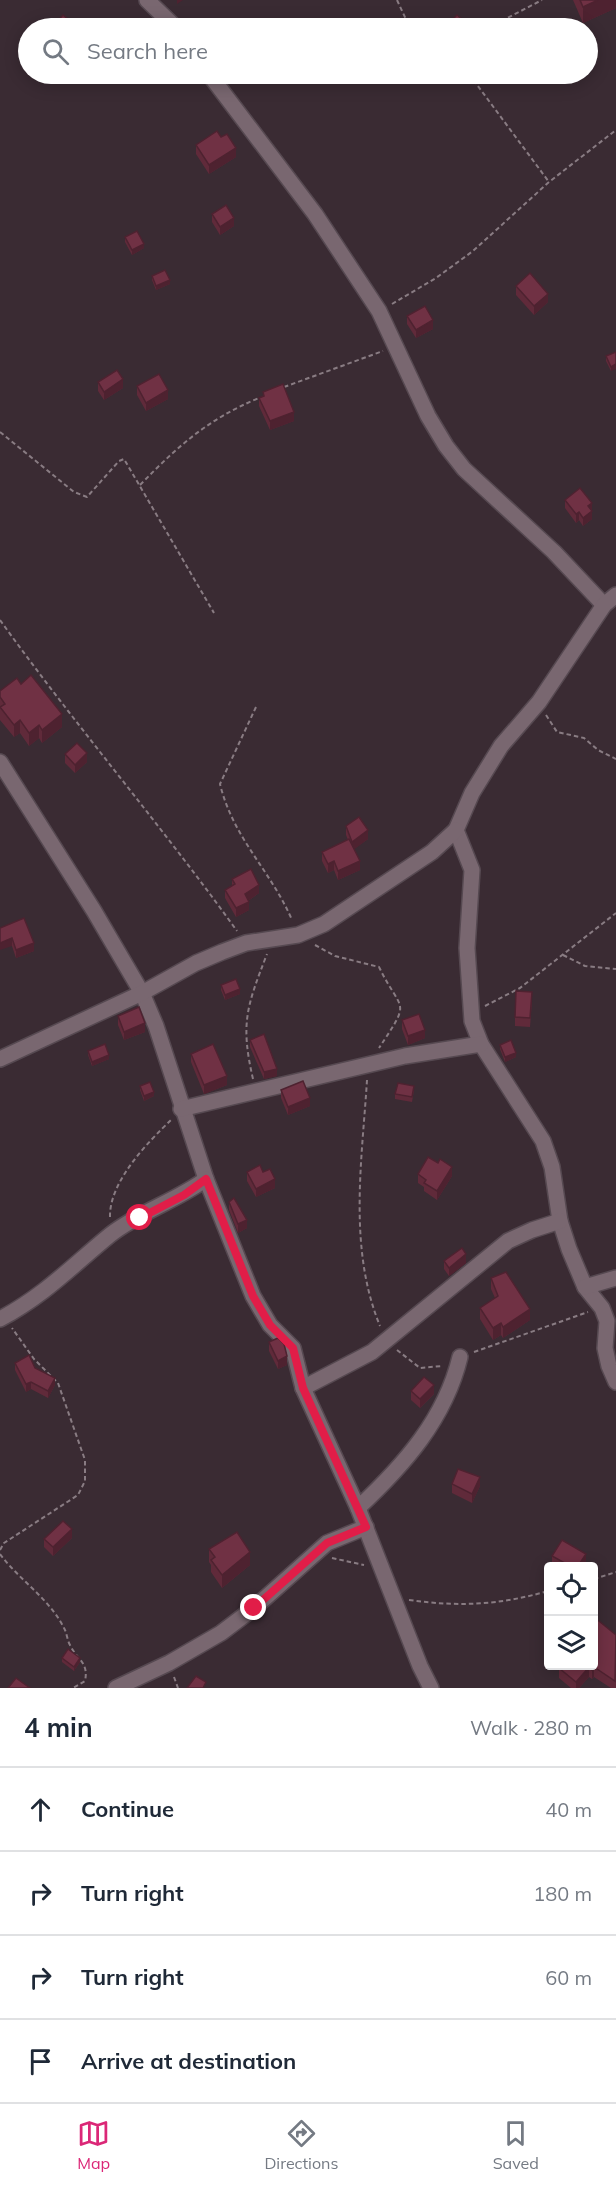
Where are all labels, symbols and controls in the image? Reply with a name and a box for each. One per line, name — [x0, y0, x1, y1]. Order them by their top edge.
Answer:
search box — [18, 18, 598, 84]
icon: search — [39, 35, 72, 68]
text: Search here — [87, 37, 208, 65]
route start — [126, 1204, 152, 1230]
map controls — [544, 1562, 598, 1670]
button: locate — [544, 1562, 598, 1616]
route end — [240, 1594, 266, 1620]
button: layers — [544, 1616, 598, 1670]
text: 4 min — [24, 1711, 93, 1744]
text: Walk · 280 m — [470, 1715, 592, 1740]
icon: ahead — [24, 1793, 57, 1826]
text: Continue — [81, 1795, 174, 1823]
text: 40 m — [545, 1797, 592, 1822]
icon: right — [24, 1877, 57, 1910]
text: Turn right — [81, 1879, 184, 1907]
text: 180 m — [533, 1881, 592, 1906]
icon: right — [24, 1961, 57, 1994]
text: Turn right — [81, 1963, 184, 1991]
text: 60 m — [545, 1965, 592, 1990]
icon: arrive — [24, 2045, 57, 2078]
text: Arrive at destination — [81, 2047, 296, 2075]
tab: Map — [77, 2117, 110, 2173]
tab: Directions — [264, 2117, 338, 2173]
tab: Saved — [493, 2117, 539, 2173]

